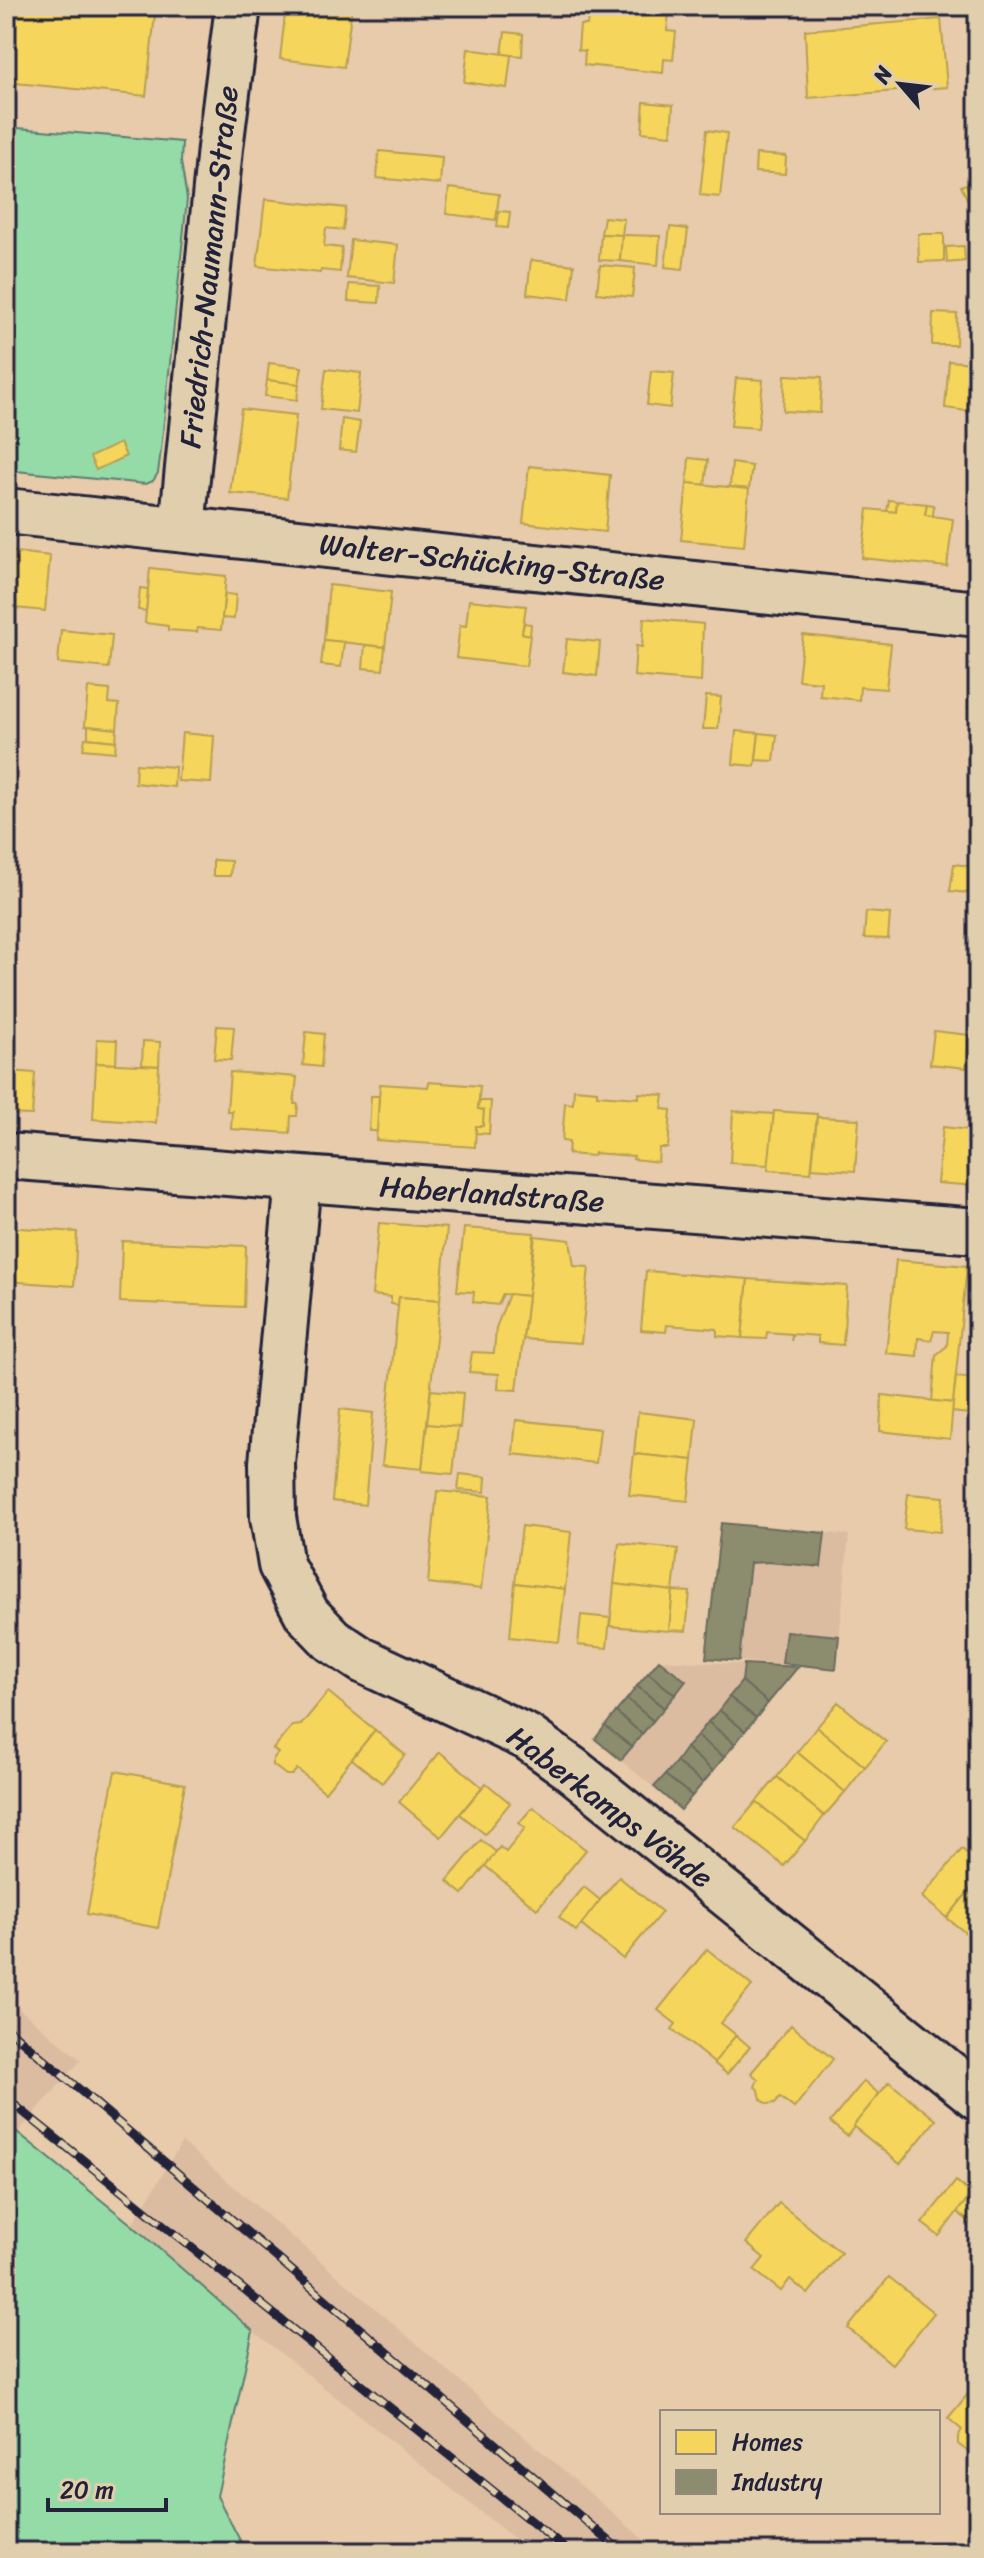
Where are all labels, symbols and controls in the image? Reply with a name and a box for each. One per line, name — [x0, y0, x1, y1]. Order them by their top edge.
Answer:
north arrow — [860, 44, 940, 124]
text: N — [862, 58, 904, 92]
street label: Friedrich-Naumann-Straße — [163, 83, 255, 451]
street label: Walter-Schücking-Straße — [317, 517, 667, 607]
street label: Haberlandstraße — [378, 1159, 606, 1229]
street label: Haberkamps Vöhde — [495, 1711, 725, 1903]
legend — [660, 2410, 940, 2514]
text: Homes — [732, 2421, 803, 2463]
text: Industry — [731, 2461, 823, 2503]
scale bar — [48, 2462, 166, 2512]
text: 20 m — [60, 2469, 114, 2511]

